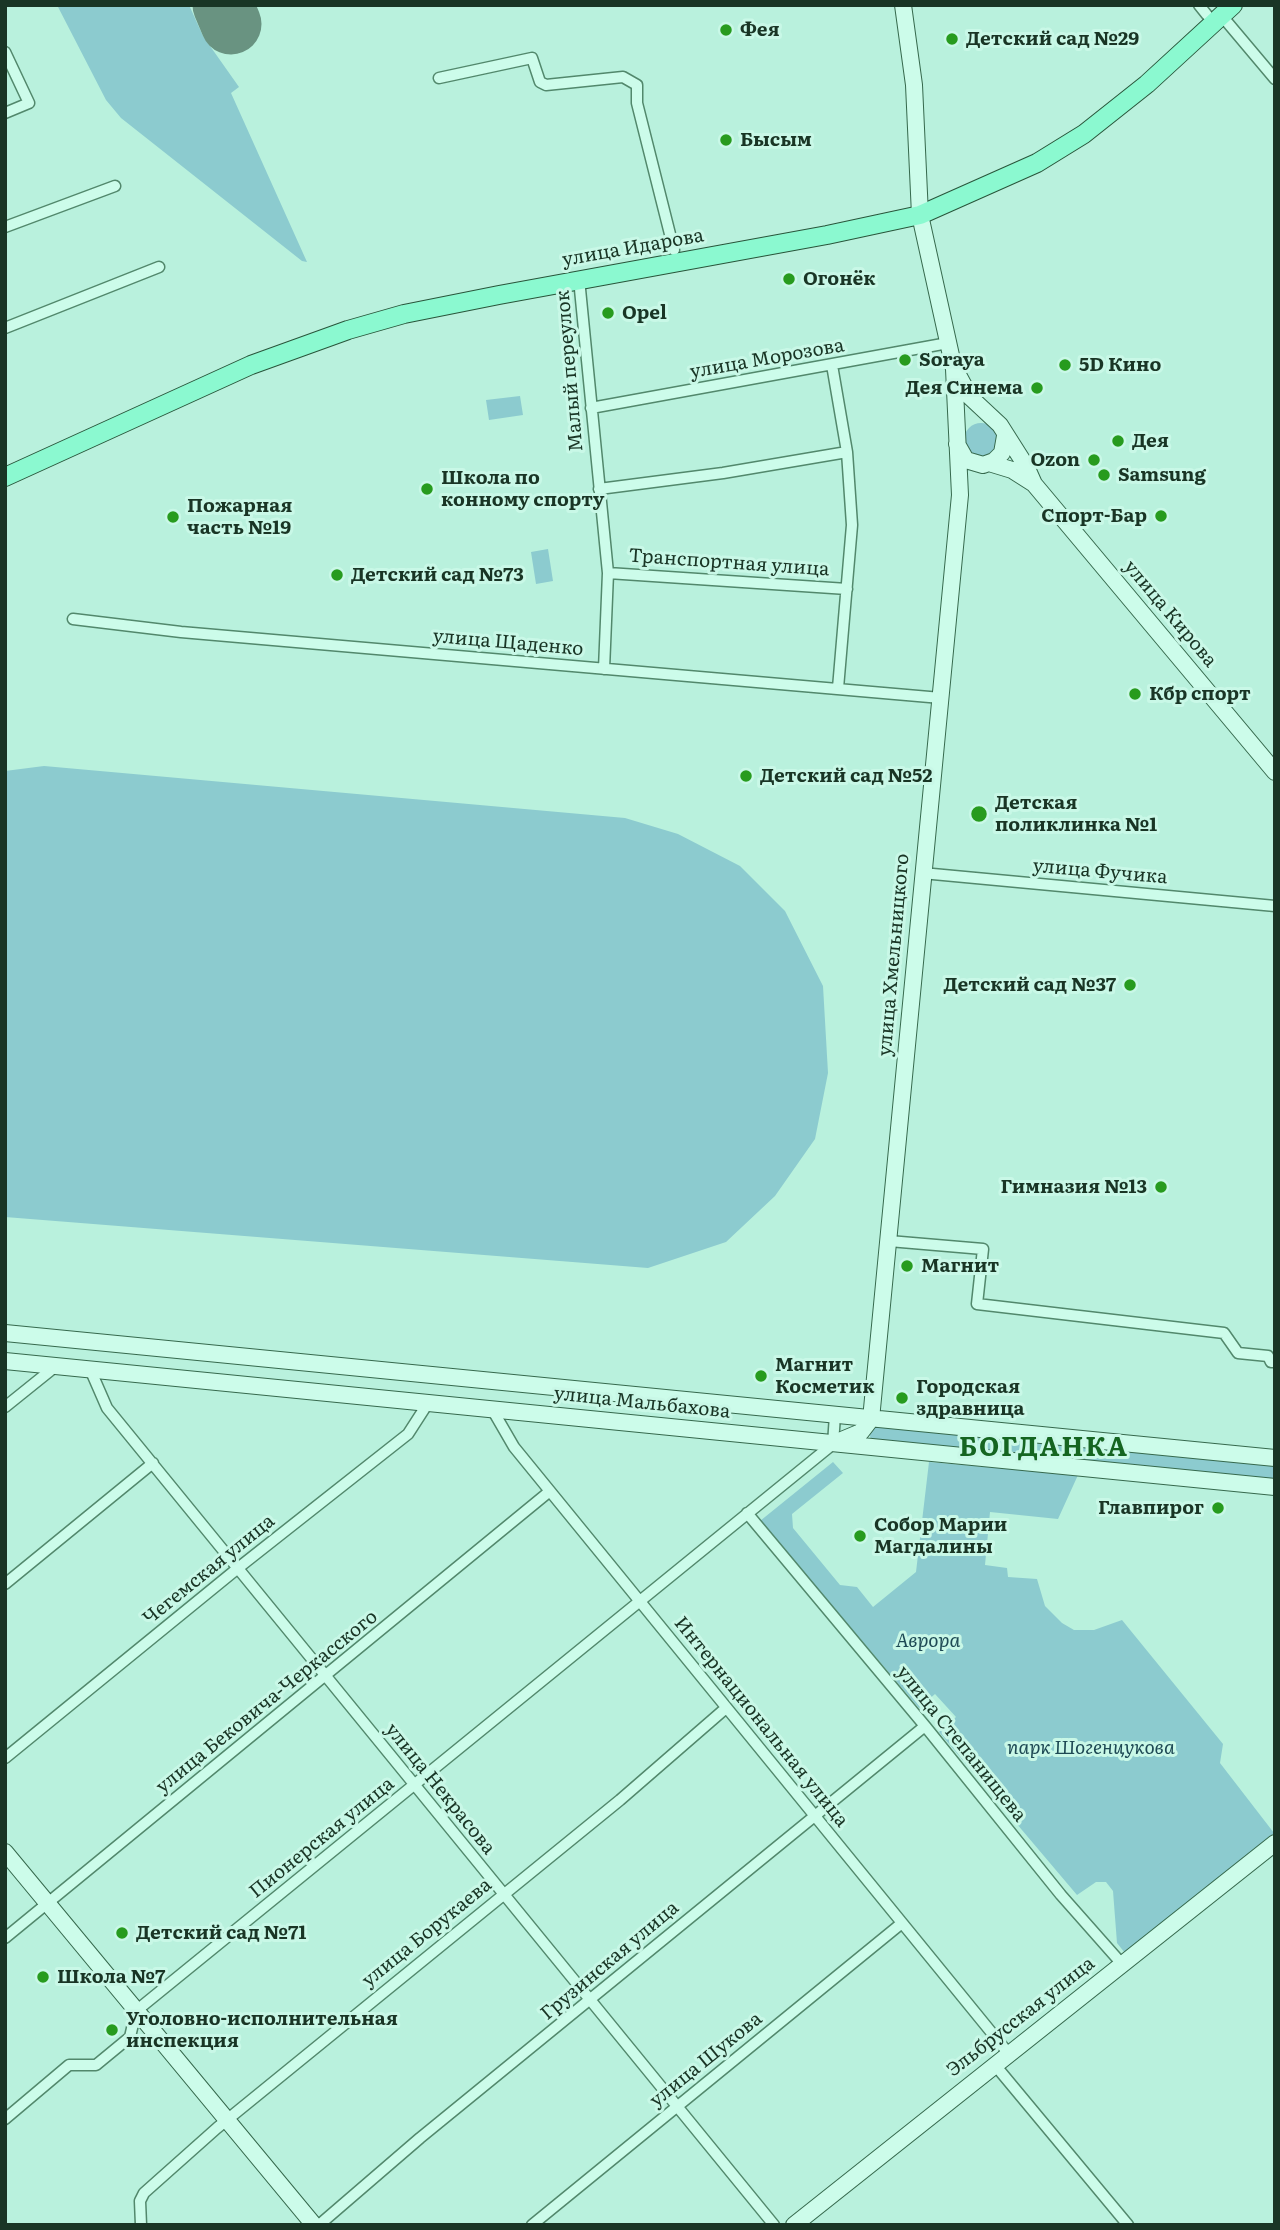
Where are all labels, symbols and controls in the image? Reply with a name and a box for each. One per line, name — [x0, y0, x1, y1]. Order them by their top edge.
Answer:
place label: Фея — [740, 19, 780, 41]
marker: Фея — [718, 22, 734, 38]
place label: Детский сад №29 — [966, 28, 1139, 50]
marker: Детский сад №29 — [944, 31, 960, 47]
place label: Бысым — [740, 129, 812, 151]
marker: Бысым — [718, 132, 734, 148]
street label: улица Идарова — [560, 224, 706, 272]
place label: Огонёк — [803, 268, 876, 290]
marker: Огонёк — [781, 271, 797, 287]
street label: Малый переулок — [552, 289, 588, 453]
place label: Opel — [622, 302, 667, 324]
marker: Opel — [600, 305, 616, 321]
street label: улица Морозова — [688, 334, 846, 384]
place label: Soraya — [919, 349, 985, 371]
marker: Soraya — [897, 352, 913, 368]
place label: 5D Кино — [1079, 354, 1161, 376]
marker: 5D Кино — [1057, 357, 1073, 373]
place label: Дея Синема — [905, 377, 1023, 399]
marker: Дея Синема — [1029, 380, 1045, 396]
place label: Дея — [1132, 430, 1169, 452]
marker: Дея — [1110, 433, 1126, 449]
place label: Ozon — [1030, 449, 1080, 471]
marker: Ozon — [1086, 452, 1102, 468]
place label: Samsung — [1118, 464, 1206, 486]
place label: Школа по конному спорту — [441, 467, 604, 511]
marker: Samsung — [1096, 467, 1112, 483]
marker: Школа по конному спорту — [419, 481, 435, 497]
place label: Пожарная часть №19 — [187, 495, 292, 539]
place label: Спорт-Бар — [1041, 505, 1147, 527]
marker: Спорт-Бар — [1153, 508, 1169, 524]
marker: Пожарная часть №19 — [165, 509, 181, 525]
street label: Транспортная улица — [628, 545, 830, 581]
street label: улица Кирова — [1119, 556, 1221, 672]
place label: Детский сад №73 — [351, 564, 524, 586]
marker: Детский сад №73 — [329, 567, 345, 583]
street label: улица Щаденко — [432, 625, 584, 661]
place label: Кбр спорт — [1149, 683, 1251, 705]
marker: Кбр спорт — [1127, 686, 1143, 702]
place label: Детский сад №52 — [760, 765, 932, 787]
marker: Детский сад №52 — [738, 768, 754, 784]
place label: Детская поликлинка №1 — [995, 792, 1157, 836]
marker: Детская поликлинка №1 — [969, 804, 989, 824]
street label: улица Хмельницкого — [874, 853, 914, 1057]
street label: улица Фучика — [1032, 855, 1168, 889]
place label: Детский сад №37 — [943, 974, 1116, 996]
marker: Детский сад №37 — [1122, 977, 1138, 993]
place label: Гимназия №13 — [1001, 1176, 1147, 1198]
marker: Гимназия №13 — [1153, 1179, 1169, 1195]
place label: Магнит — [921, 1255, 999, 1277]
marker: Магнит — [899, 1258, 915, 1274]
place label: Магнит Косметик — [775, 1354, 875, 1398]
marker: Магнит Косметик — [753, 1368, 769, 1384]
place label: Городская здравница — [916, 1376, 1025, 1420]
street label: улица Мальбахова — [553, 1382, 731, 1424]
marker: Городская здравница — [894, 1390, 910, 1406]
district label: БОГДАНКА — [960, 1432, 1128, 1464]
place label: Главпирог — [1098, 1497, 1204, 1519]
marker: Главпирог — [1210, 1500, 1226, 1516]
street label: Чегемская улица — [139, 1510, 279, 1630]
place label: Собор Марии Магдалины — [874, 1514, 1007, 1558]
marker: Собор Марии Магдалины — [852, 1528, 868, 1544]
street label: улица Бековича-Черкасского — [152, 1605, 382, 1799]
street label: Интернациональная улица — [669, 1612, 853, 1832]
park label: Аврора — [896, 1630, 960, 1652]
street label: улица Степанищева — [891, 1661, 1031, 1827]
street label: улица Некрасова — [380, 1719, 500, 1859]
park label: парк Шогенцукова — [1007, 1737, 1175, 1759]
street label: Пионерская улица — [245, 1773, 399, 1903]
street label: улица Борукаева — [358, 1874, 496, 1992]
street label: Грузинская улица — [536, 1897, 684, 2025]
place label: Детский сад №71 — [136, 1922, 306, 1944]
marker: Детский сад №71 — [114, 1925, 130, 1941]
street label: Эльбрусская улица — [943, 1952, 1099, 2082]
place label: Школа №7 — [57, 1966, 165, 1988]
marker: Школа №7 — [35, 1969, 51, 1985]
place label: Уголовно-исполнительная инспекция — [126, 2008, 398, 2052]
street label: улица Шукова — [645, 2008, 767, 2112]
marker: Уголовно-исполнительная инспекция — [104, 2022, 120, 2038]

